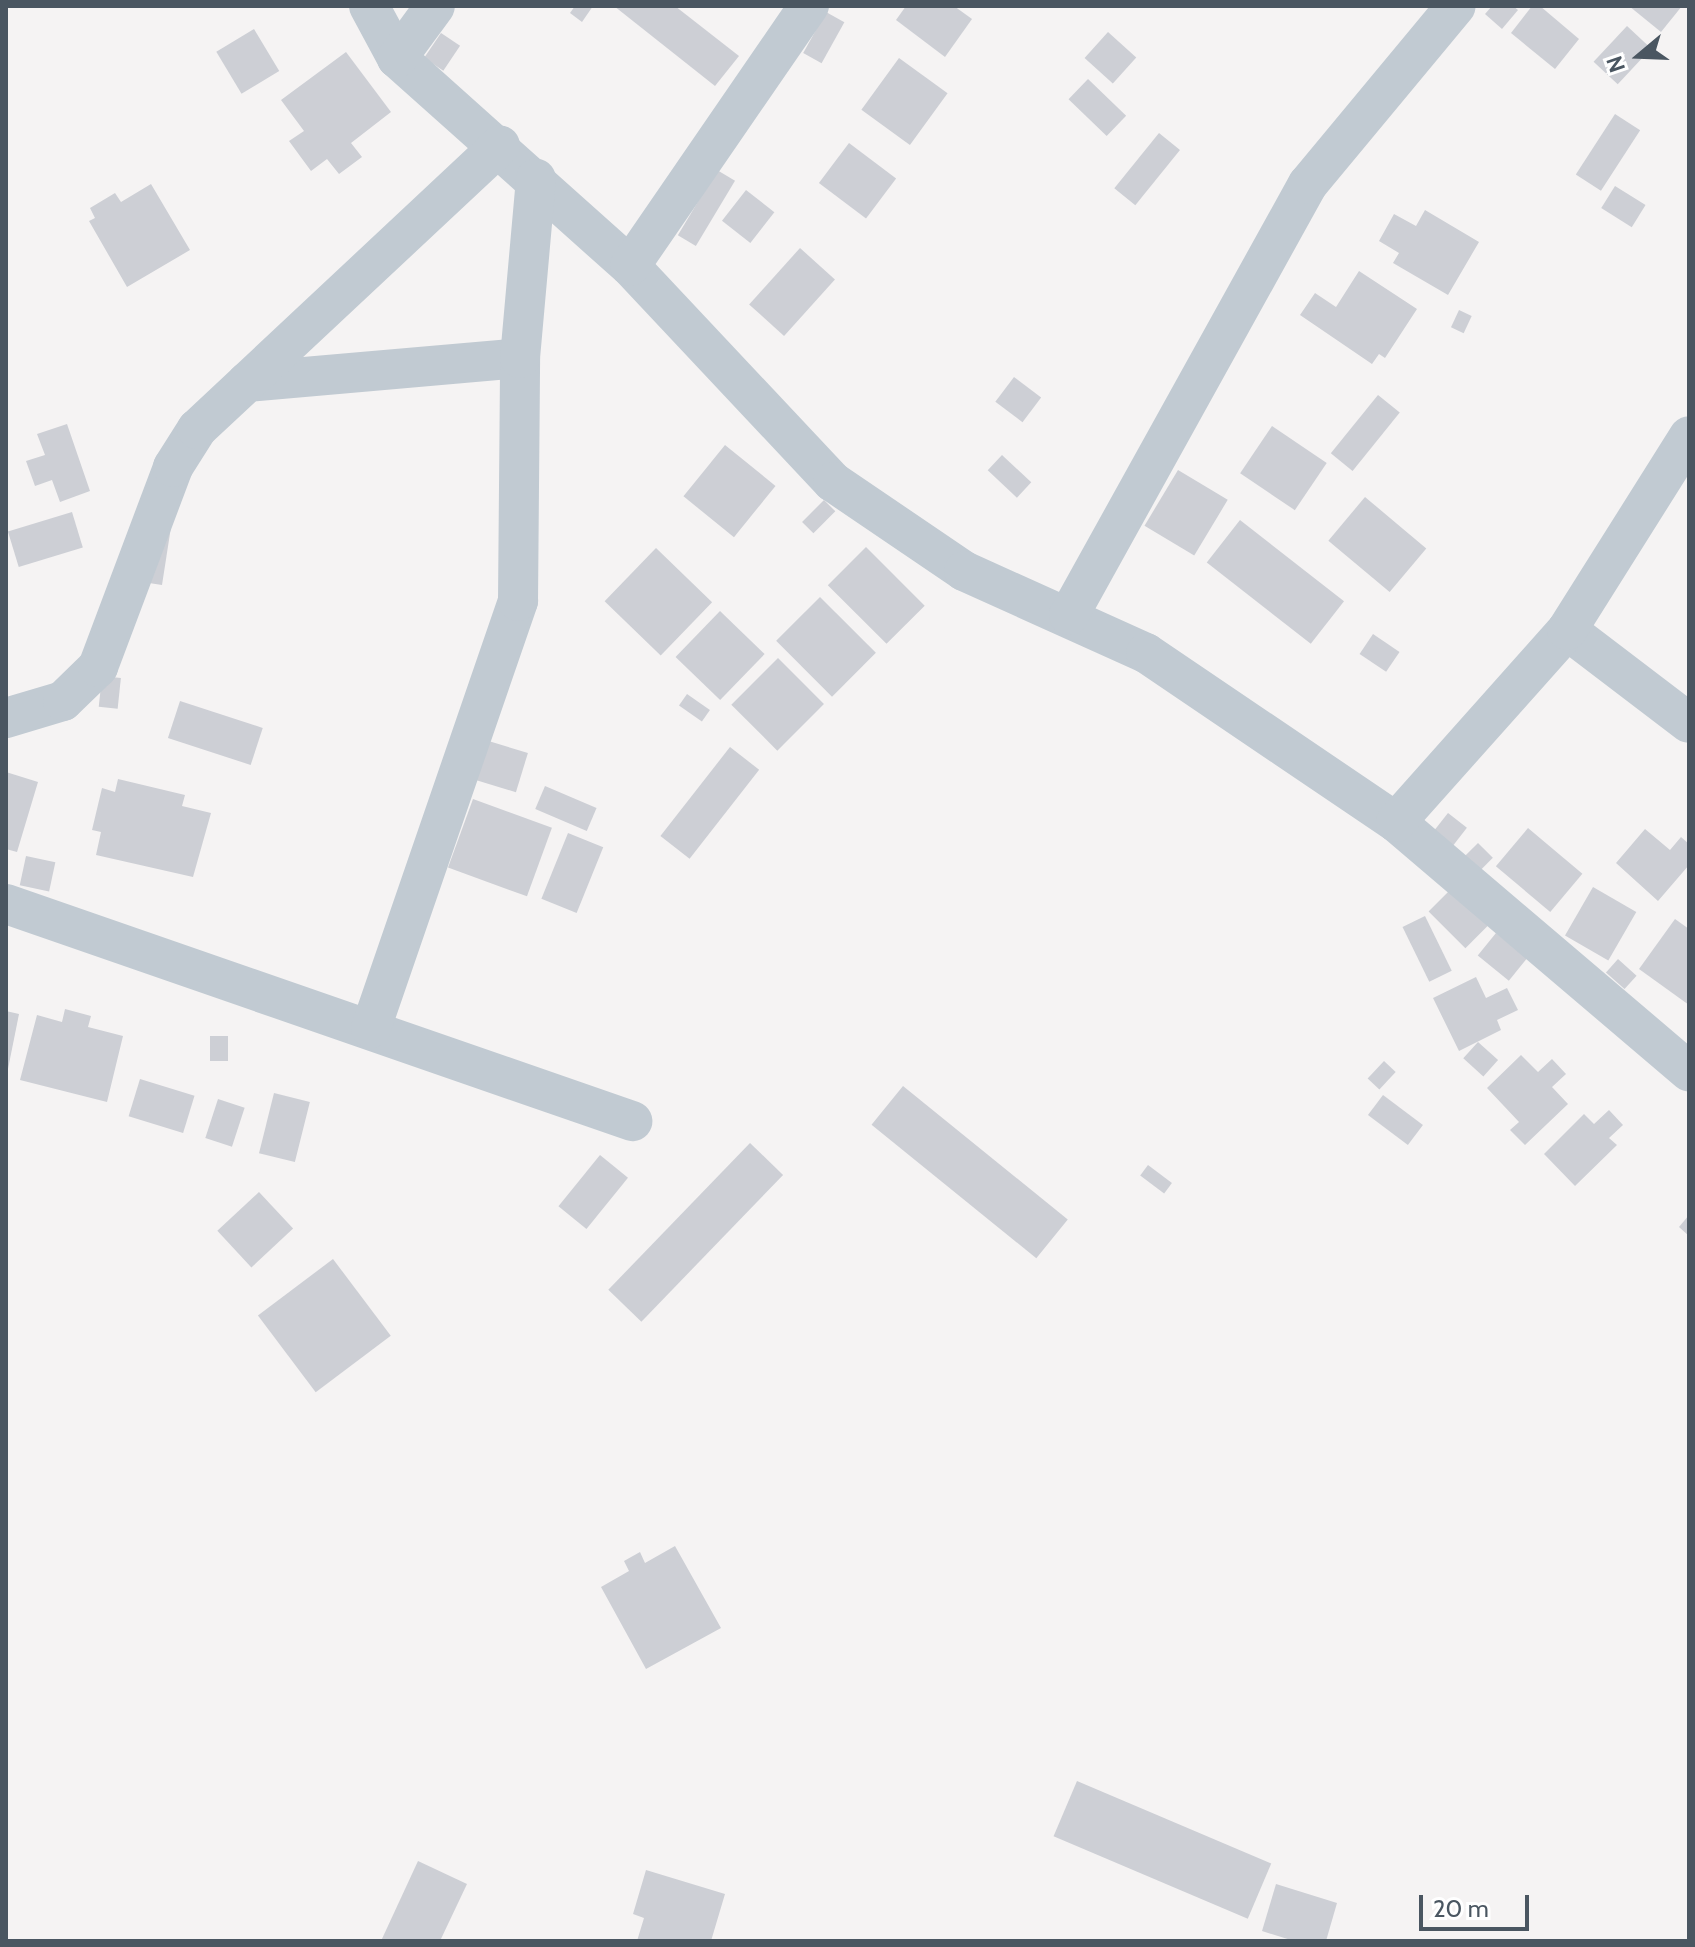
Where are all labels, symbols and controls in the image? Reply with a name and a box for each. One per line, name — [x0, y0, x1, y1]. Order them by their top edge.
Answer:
north arrow — [1599, 16, 1679, 96]
text: N — [1601, 52, 1631, 76]
scale bar — [1423, 1879, 1533, 1929]
text: 20 m — [1433, 1894, 1489, 1923]

